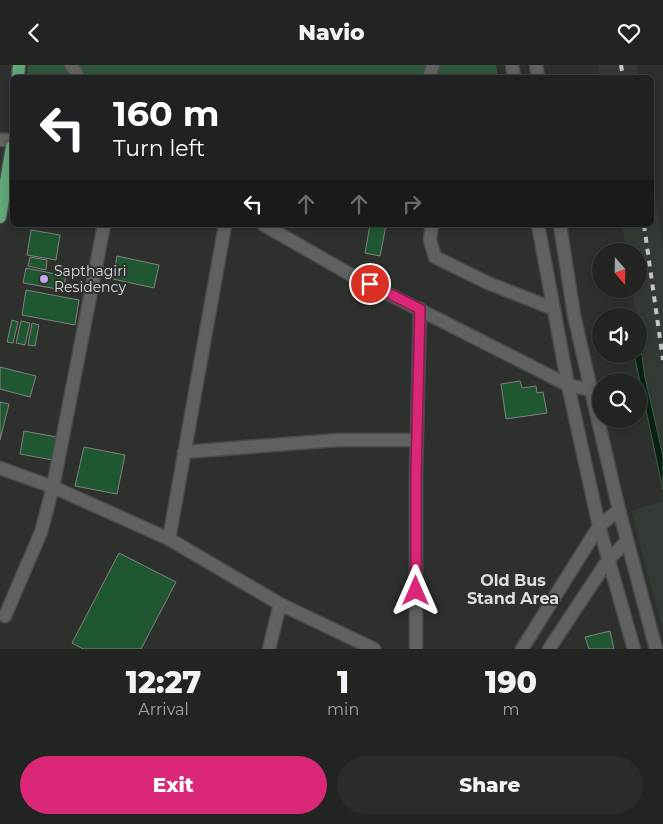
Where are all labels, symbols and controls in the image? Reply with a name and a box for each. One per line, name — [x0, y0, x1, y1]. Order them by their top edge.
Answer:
icon: back — [20, 19, 48, 47]
text: Navio — [298, 19, 365, 46]
icon: heart — [615, 19, 643, 47]
text: 160 m — [113, 92, 219, 135]
icon: left — [30, 95, 95, 160]
text: Turn left — [113, 135, 205, 162]
icon: left — [239, 190, 267, 218]
icon: ahead — [292, 190, 320, 218]
icon: ahead — [345, 190, 373, 218]
icon: right — [398, 190, 426, 218]
north arrow — [592, 243, 648, 297]
map controls — [592, 243, 647, 428]
place label: Sapthagiri Residency — [54, 262, 126, 296]
pin — [349, 263, 391, 305]
icon: arrive — [356, 270, 384, 298]
marker: Sapthagiri Residency — [38, 273, 50, 285]
button: sound — [592, 308, 647, 363]
button: search — [592, 373, 647, 428]
position arrow — [389, 564, 441, 616]
district label: Old Bus Stand Area — [467, 571, 559, 608]
text: 12:27 — [126, 664, 201, 701]
text: 1 — [337, 664, 349, 701]
text: 190 — [485, 664, 537, 701]
text: Arrival — [138, 700, 189, 719]
text: min — [327, 700, 359, 719]
text: m — [503, 700, 520, 719]
button: Exit — [20, 756, 327, 814]
button: Share — [337, 756, 643, 814]

